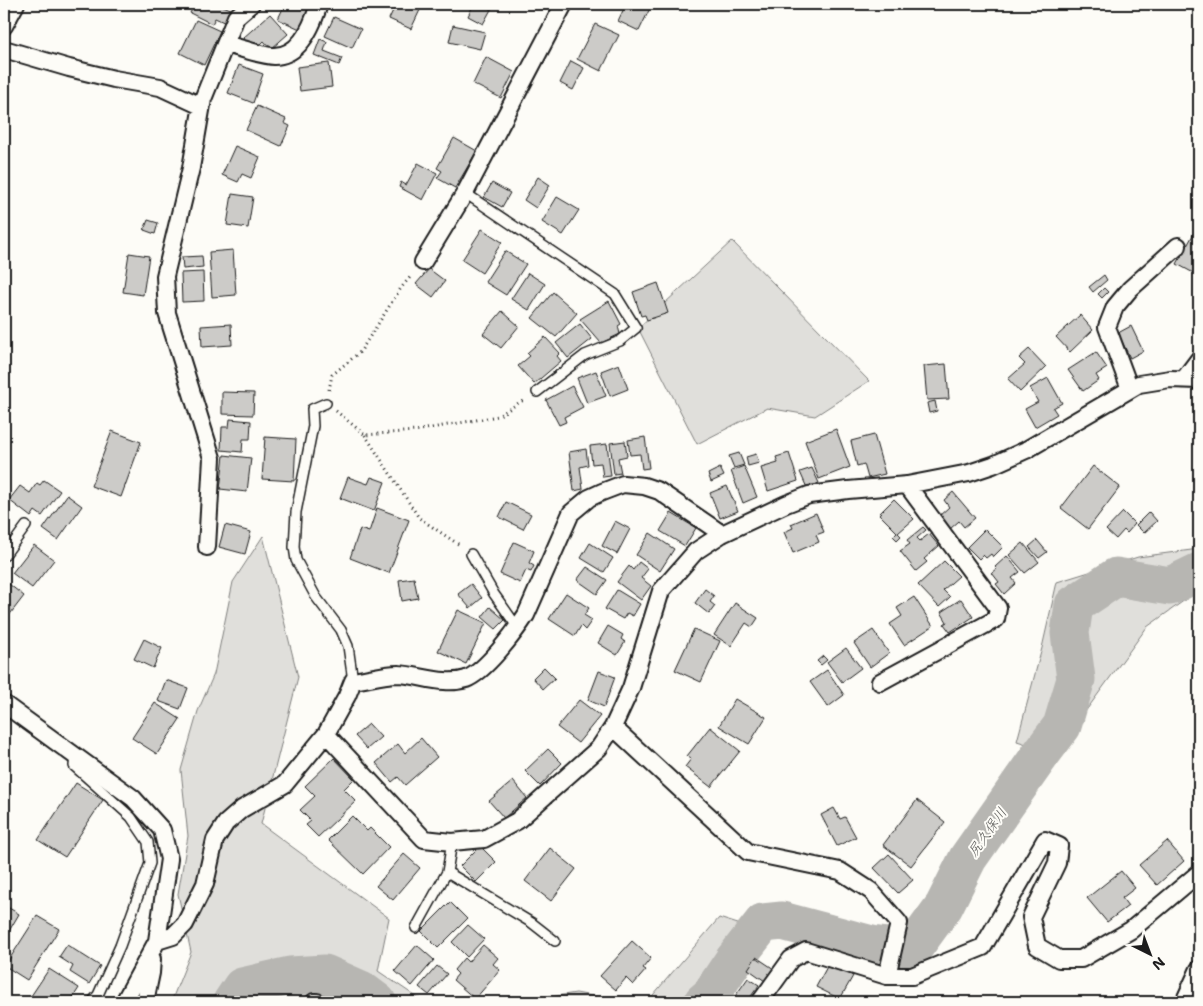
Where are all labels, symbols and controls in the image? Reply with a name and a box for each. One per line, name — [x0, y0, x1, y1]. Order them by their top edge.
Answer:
water label: 尻久保川 — [964, 804, 1010, 860]
north arrow — [1126, 928, 1176, 978]
text: N — [1149, 953, 1169, 974]

